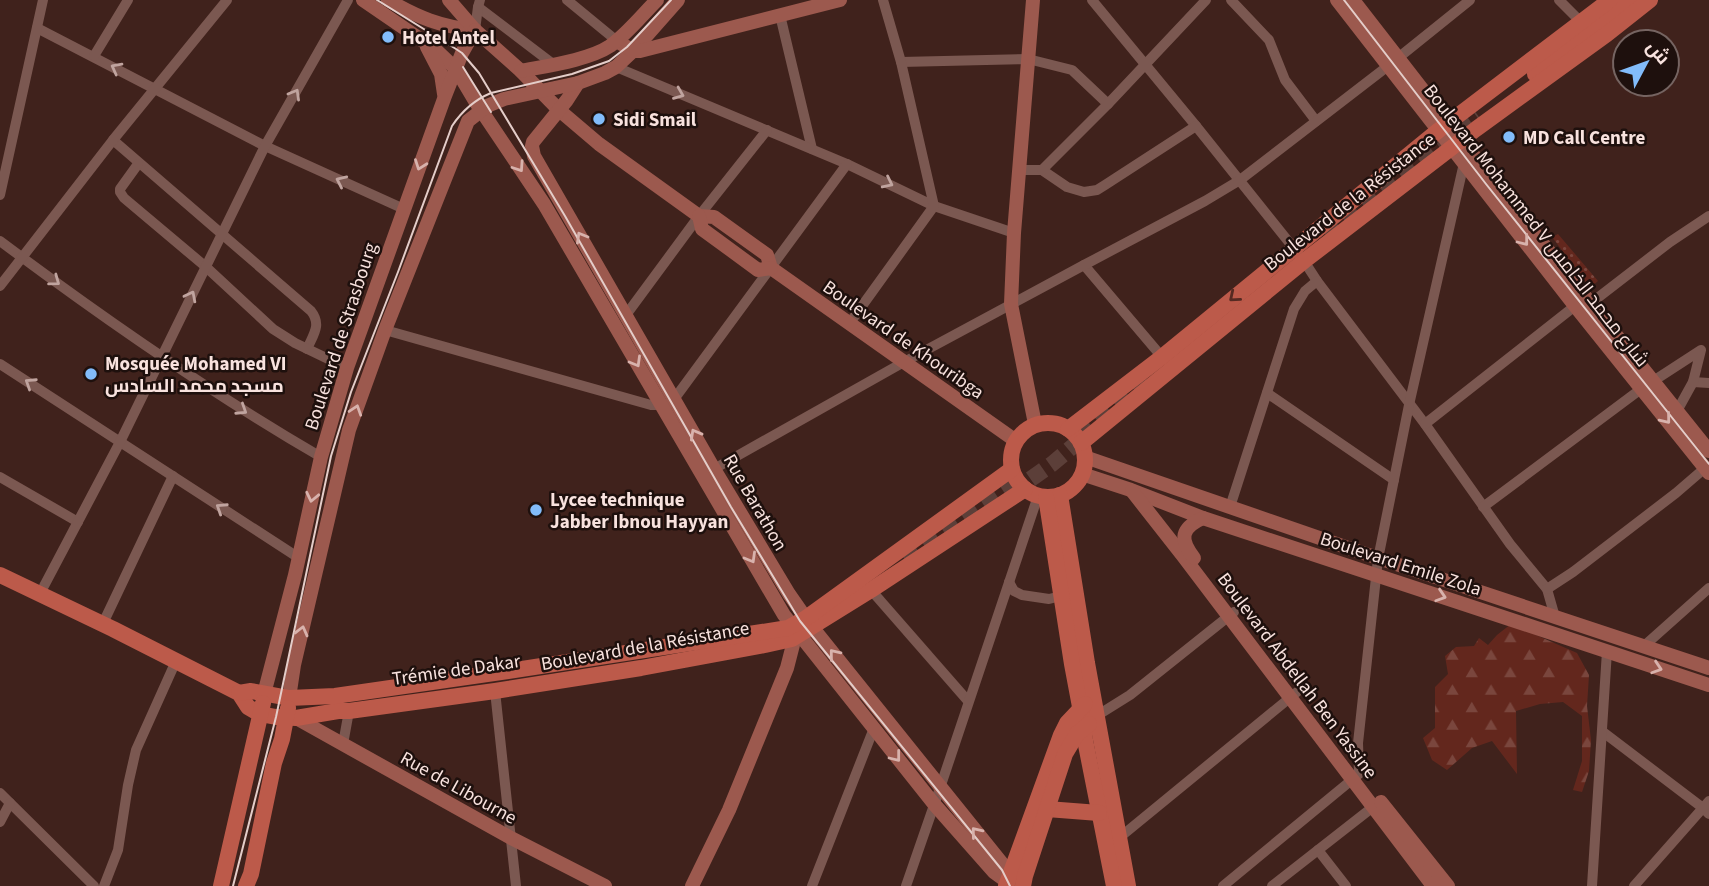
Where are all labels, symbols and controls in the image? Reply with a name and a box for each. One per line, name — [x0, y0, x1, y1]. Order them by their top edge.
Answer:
place label: Hotel Antel — [402, 25, 495, 52]
north arrow — [1611, 28, 1681, 98]
marker: Hotel Antel — [380, 29, 396, 45]
text: ش — [1640, 35, 1676, 71]
one-way arrow — [111, 63, 123, 76]
street label: Boulevard Mohammed V شارع محمد الخامس — [1417, 79, 1655, 373]
one-way arrow — [672, 85, 684, 99]
one-way arrow — [287, 88, 300, 101]
place label: Sidi Smail — [613, 107, 697, 134]
marker: Sidi Smail — [591, 111, 607, 127]
place label: MD Call Centre — [1523, 125, 1645, 152]
street label: Boulevard de la Résistance — [1259, 127, 1441, 278]
marker: MD Call Centre — [1501, 129, 1517, 145]
one-way arrow — [414, 158, 428, 170]
one-way arrow — [511, 159, 523, 172]
one-way arrow — [336, 175, 348, 189]
one-way arrow — [881, 175, 893, 189]
one-way arrow — [576, 232, 589, 244]
one-way arrow — [1516, 233, 1529, 245]
street label: Boulevard de Strasbourg — [298, 239, 385, 434]
one-way arrow — [47, 273, 60, 285]
street label: Boulevard de Khouribga — [817, 274, 989, 406]
one-way arrow — [1229, 289, 1241, 302]
one-way arrow — [183, 291, 197, 303]
place label: Mosquée Mohamed VI مسجد محمد السادس — [105, 351, 287, 400]
one-way arrow — [628, 354, 641, 367]
marker: Mosquée Mohamed VI مسجد محمد السادس — [83, 366, 99, 382]
one-way arrow — [25, 379, 38, 392]
one-way arrow — [235, 402, 248, 415]
one-way arrow — [348, 405, 362, 417]
one-way arrow — [1657, 411, 1670, 423]
one-way arrow — [690, 429, 703, 441]
street label: Rue Barathon — [716, 449, 793, 556]
place label: Lycee technique Jabber Ibnou Hayyan — [550, 487, 728, 536]
one-way arrow — [305, 491, 320, 503]
marker: Lycee technique Jabber Ibnou Hayyan — [528, 502, 544, 518]
one-way arrow — [216, 503, 229, 516]
street label: Boulevard Emile Zola — [1316, 526, 1485, 603]
one-way arrow — [742, 551, 755, 564]
street label: Boulevard Abdellah Ben Yassine — [1210, 567, 1383, 785]
one-way arrow — [1434, 588, 1446, 602]
street label: Boulevard de la Résistance — [539, 615, 751, 678]
one-way arrow — [294, 625, 308, 637]
street label: Trémie de Dakar — [390, 648, 522, 693]
one-way arrow — [829, 650, 842, 662]
one-way arrow — [1650, 660, 1662, 674]
street label: Rue de Libourne — [395, 745, 521, 832]
one-way arrow — [888, 749, 901, 761]
one-way arrow — [972, 827, 985, 839]

